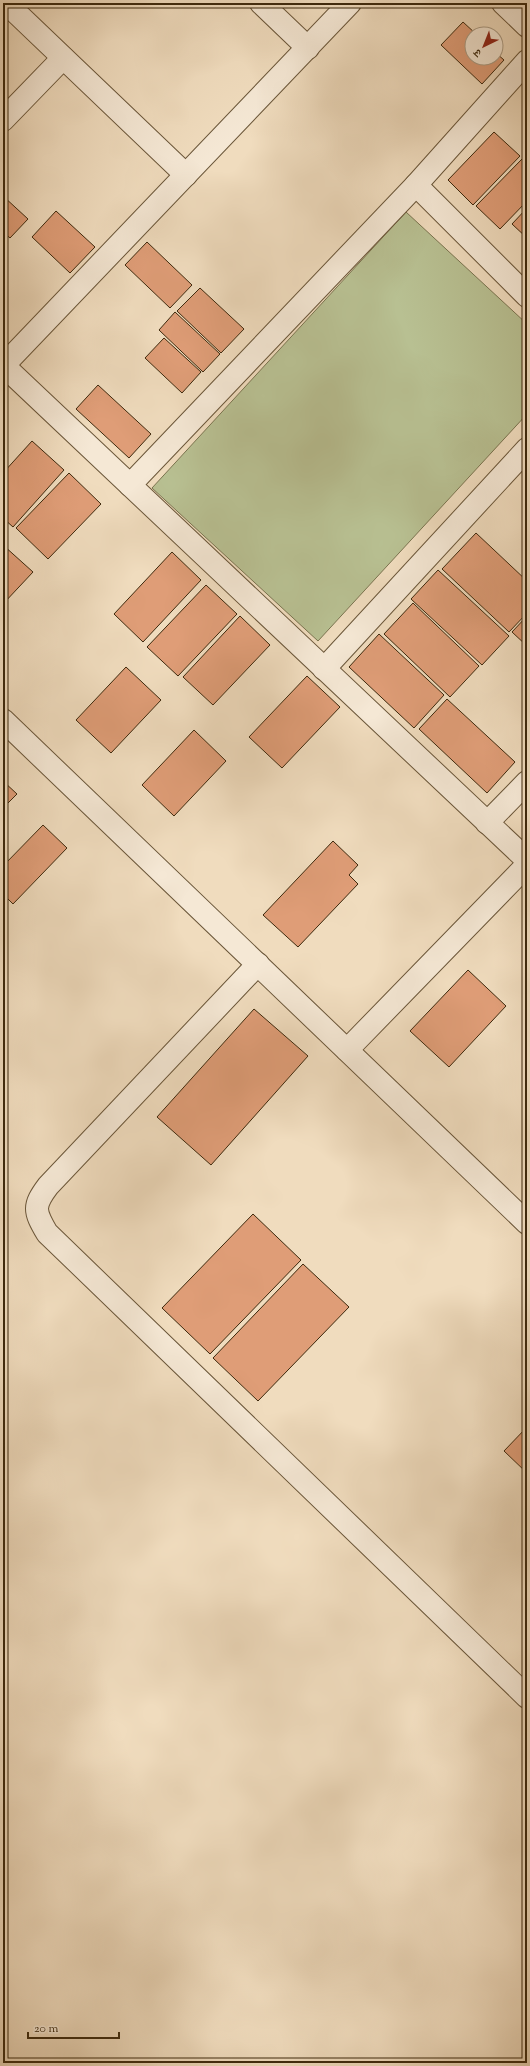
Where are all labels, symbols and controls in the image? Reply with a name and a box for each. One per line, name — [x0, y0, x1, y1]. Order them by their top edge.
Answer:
north arrow — [464, 26, 504, 66]
text: उ — [469, 44, 486, 61]
scale bar — [28, 2014, 119, 2040]
text: 20 m — [34, 2020, 59, 2038]

